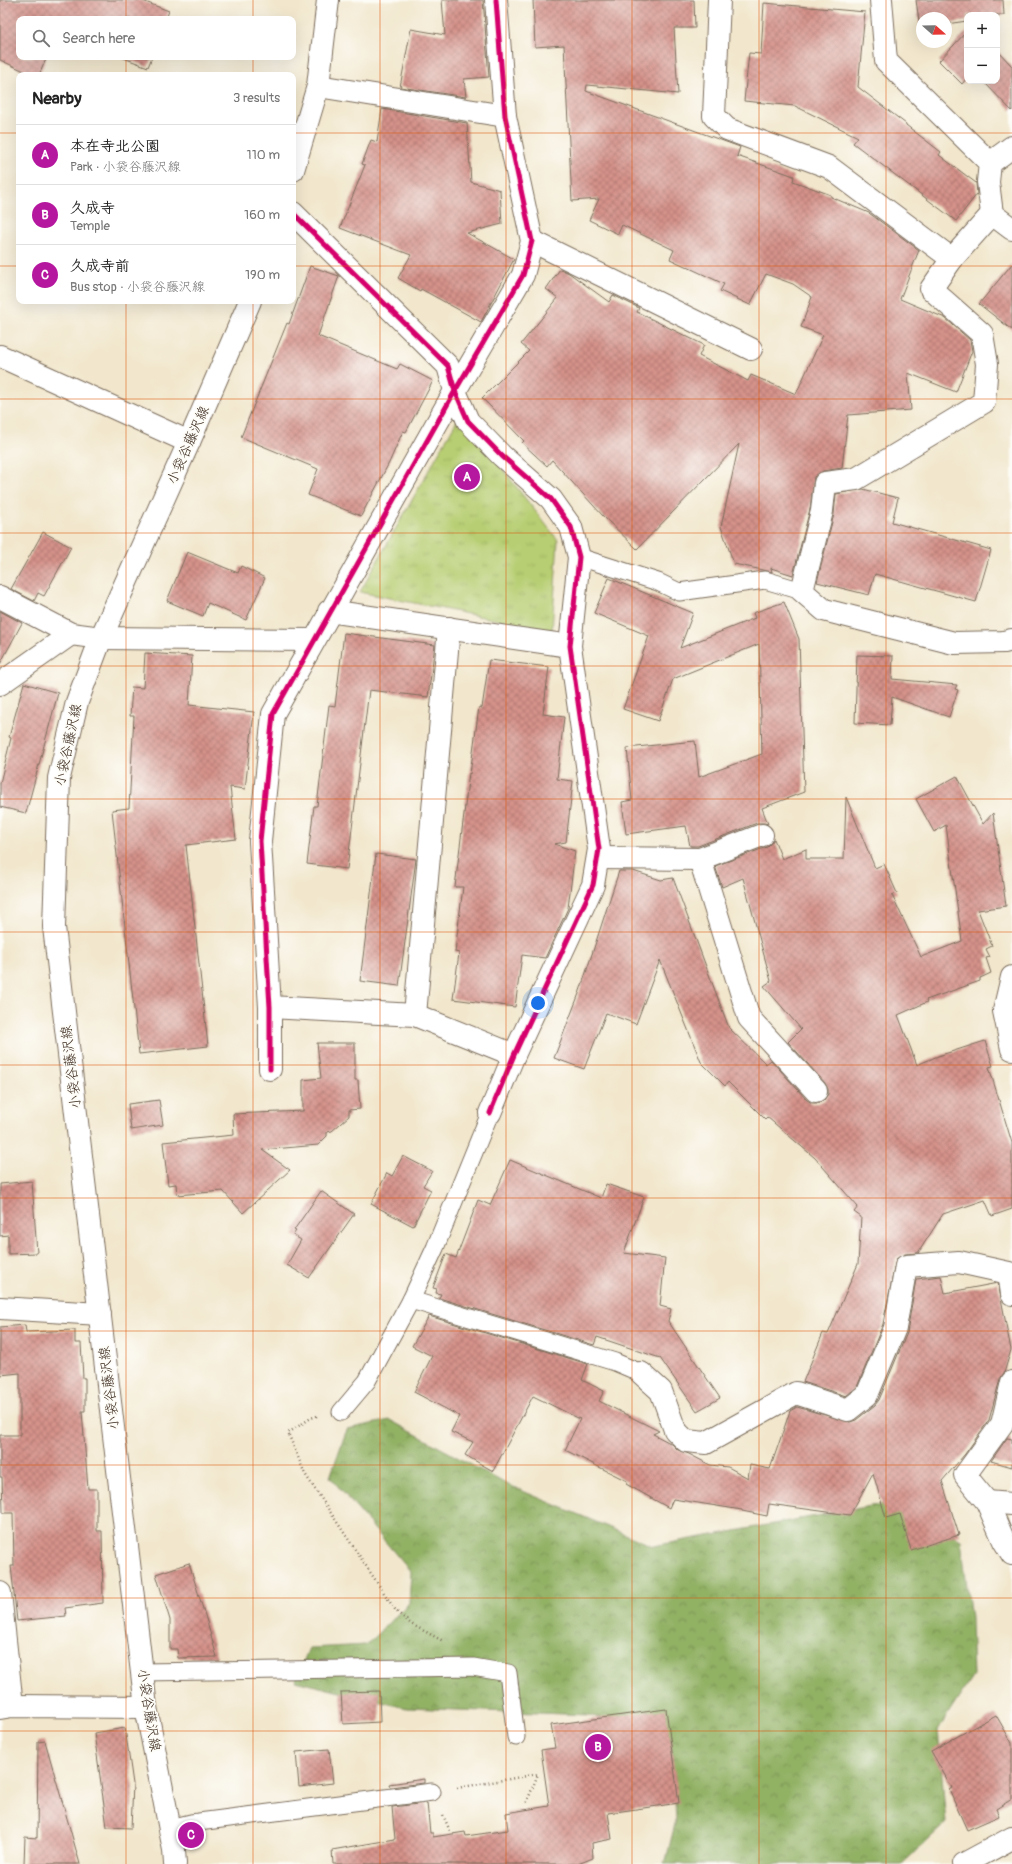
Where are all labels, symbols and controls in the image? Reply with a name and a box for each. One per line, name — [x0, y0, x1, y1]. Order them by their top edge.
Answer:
north arrow — [916, 12, 952, 48]
map controls — [964, 12, 1000, 84]
button: + — [964, 12, 1000, 48]
search box — [16, 16, 296, 60]
icon: search — [30, 27, 52, 49]
text: Search here — [62, 29, 135, 48]
button: − — [964, 48, 1000, 84]
text: Nearby — [32, 88, 81, 109]
text: 3 results — [233, 90, 280, 106]
text: 本在寺北公園 — [70, 137, 160, 156]
text: A — [41, 147, 49, 163]
text: 110 m — [247, 147, 280, 163]
text: Park · 小袋谷藤沢線 — [70, 159, 181, 175]
text: 久成寺 — [70, 199, 115, 218]
text: B — [41, 207, 49, 223]
text: 160 m — [244, 207, 280, 223]
text: Temple — [70, 218, 110, 234]
text: 久成寺前 — [70, 257, 130, 276]
text: C — [41, 267, 49, 283]
text: 190 m — [245, 267, 280, 283]
text: Bus stop · 小袋谷藤沢線 — [70, 279, 205, 295]
street label: 小袋谷藤沢線 — [163, 403, 213, 487]
pin: A — [454, 462, 480, 492]
street label: 小袋谷藤沢線 — [51, 702, 85, 788]
your location — [528, 993, 548, 1013]
street label: 小袋谷藤沢線 — [57, 1024, 85, 1110]
street label: 小袋谷藤沢線 — [95, 1345, 123, 1431]
street label: 小袋谷藤沢線 — [134, 1667, 164, 1753]
pin: B — [585, 1732, 611, 1762]
pin: C — [178, 1820, 204, 1850]

